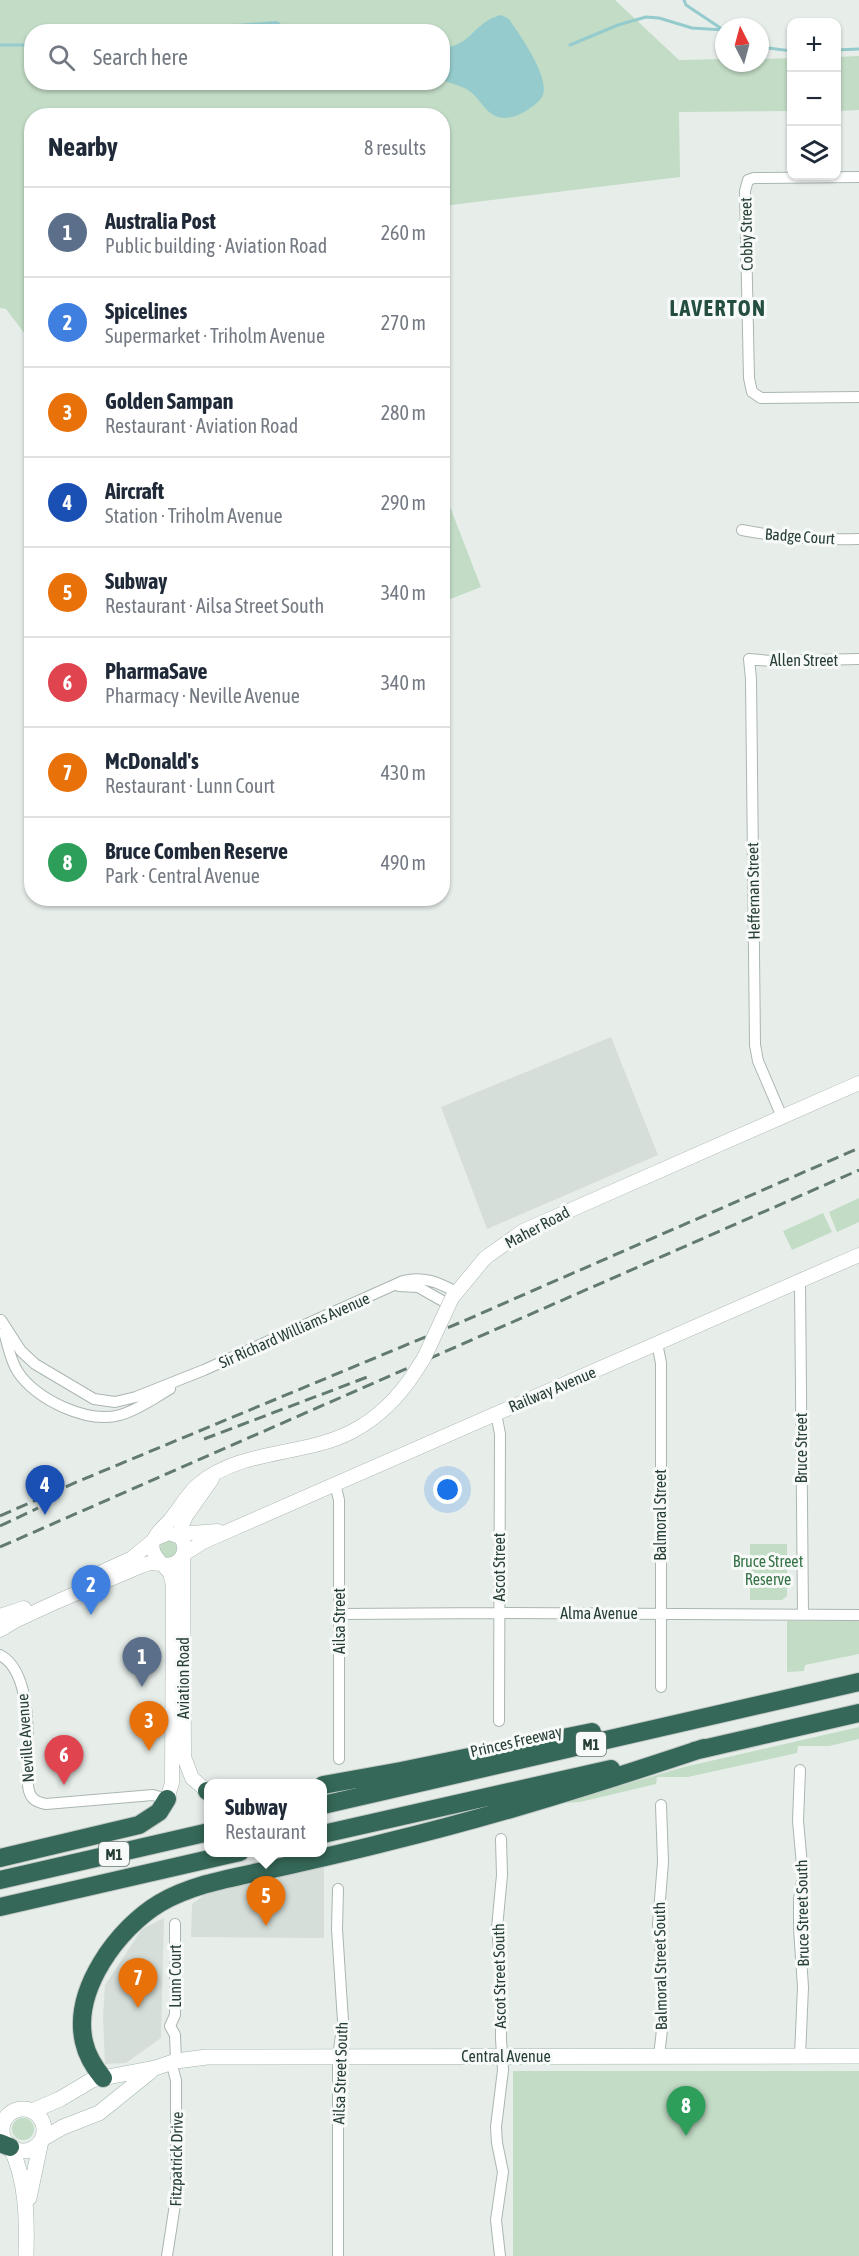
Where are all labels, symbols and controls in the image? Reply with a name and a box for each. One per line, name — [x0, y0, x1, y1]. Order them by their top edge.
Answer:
north arrow — [715, 18, 769, 72]
map controls — [787, 18, 841, 180]
button: + — [787, 18, 841, 72]
search box — [24, 24, 450, 90]
icon: search — [45, 41, 78, 74]
text: Search here — [93, 44, 188, 70]
button: − — [787, 72, 841, 126]
button: layers — [787, 126, 841, 180]
text: Nearby — [48, 132, 118, 162]
text: 8 results — [364, 136, 426, 159]
street label: Cobby Street — [736, 197, 757, 271]
text: Australia Post — [105, 208, 216, 234]
text: 1 — [63, 221, 72, 244]
text: 260 m — [381, 221, 426, 244]
text: Public building · Aviation Road — [105, 234, 327, 257]
district label: LAVERTON — [669, 295, 767, 321]
text: Spicelines — [105, 298, 187, 324]
text: 2 — [63, 311, 72, 334]
text: 270 m — [381, 311, 426, 334]
text: Supermarket · Triholm Avenue — [105, 324, 325, 347]
text: Golden Sampan — [105, 388, 233, 414]
text: 3 — [63, 401, 72, 424]
text: 280 m — [381, 401, 426, 424]
text: Restaurant · Aviation Road — [105, 414, 298, 437]
text: Aircraft — [105, 478, 164, 504]
text: 4 — [63, 491, 72, 514]
text: 290 m — [381, 491, 426, 514]
text: Station · Triholm Avenue — [105, 504, 283, 527]
street label: Badge Court — [764, 525, 836, 548]
text: Subway — [105, 568, 167, 594]
text: 5 — [63, 581, 72, 604]
text: 340 m — [381, 581, 426, 604]
text: Restaurant · Ailsa Street South — [105, 594, 324, 617]
street label: Allen Street — [770, 651, 839, 669]
text: PharmaSave — [105, 658, 208, 684]
text: 6 — [63, 671, 72, 694]
text: 340 m — [381, 671, 426, 694]
text: Pharmacy · Neville Avenue — [105, 684, 300, 707]
text: McDonald's — [105, 748, 199, 774]
text: 7 — [63, 761, 72, 784]
text: 430 m — [381, 761, 426, 784]
text: Restaurant · Lunn Court — [105, 774, 275, 797]
text: Bruce Comben Reserve — [105, 838, 288, 864]
street label: Heffernan Street — [743, 842, 763, 940]
text: 8 — [63, 851, 72, 874]
text: 490 m — [381, 851, 426, 874]
text: Park · Central Avenue — [105, 864, 260, 887]
street label: Maher Road — [502, 1202, 572, 1252]
street label: Sir Richard Williams Avenue — [216, 1289, 372, 1371]
street label: Railway Avenue — [506, 1363, 599, 1416]
street label: Bruce Street — [792, 1412, 810, 1483]
pin: 4 — [26, 1466, 64, 1515]
street label: Balmoral Street — [651, 1469, 669, 1561]
your location — [433, 1475, 462, 1504]
street label: Ascot Street — [490, 1532, 508, 1601]
park label: Bruce Street Reserve — [733, 1552, 804, 1588]
pin: 2 — [72, 1566, 110, 1615]
street label: Ailsa Street — [330, 1588, 348, 1654]
street label: Alma Avenue — [560, 1604, 638, 1622]
street label: Aviation Road — [174, 1637, 192, 1719]
pin: 1 — [122, 1638, 162, 1687]
street label: Neville Avenue — [13, 1693, 37, 1783]
pin: 3 — [130, 1702, 168, 1751]
street label: Princes Freeway — [468, 1722, 564, 1761]
road number: M1 — [576, 1732, 606, 1756]
pin: 6 — [44, 1736, 84, 1785]
popup — [204, 1779, 327, 1857]
text: Subway — [225, 1794, 287, 1820]
text: Restaurant — [225, 1820, 306, 1843]
road number: M1 — [99, 1842, 129, 1866]
street label: Bruce Street South — [792, 1859, 812, 1967]
pin: 5 — [246, 1876, 286, 1926]
street label: Balmoral Street South — [650, 1902, 670, 2030]
street label: Ascot Street South — [489, 1923, 509, 2029]
street label: Lunn Court — [166, 1944, 184, 2008]
pin: 7 — [118, 1958, 158, 2008]
street label: Ailsa Street South — [329, 2021, 351, 2125]
street label: Central Avenue — [461, 2047, 551, 2065]
pin: 8 — [666, 2086, 706, 2136]
street label: Fitzpatrick Drive — [166, 2111, 187, 2207]

